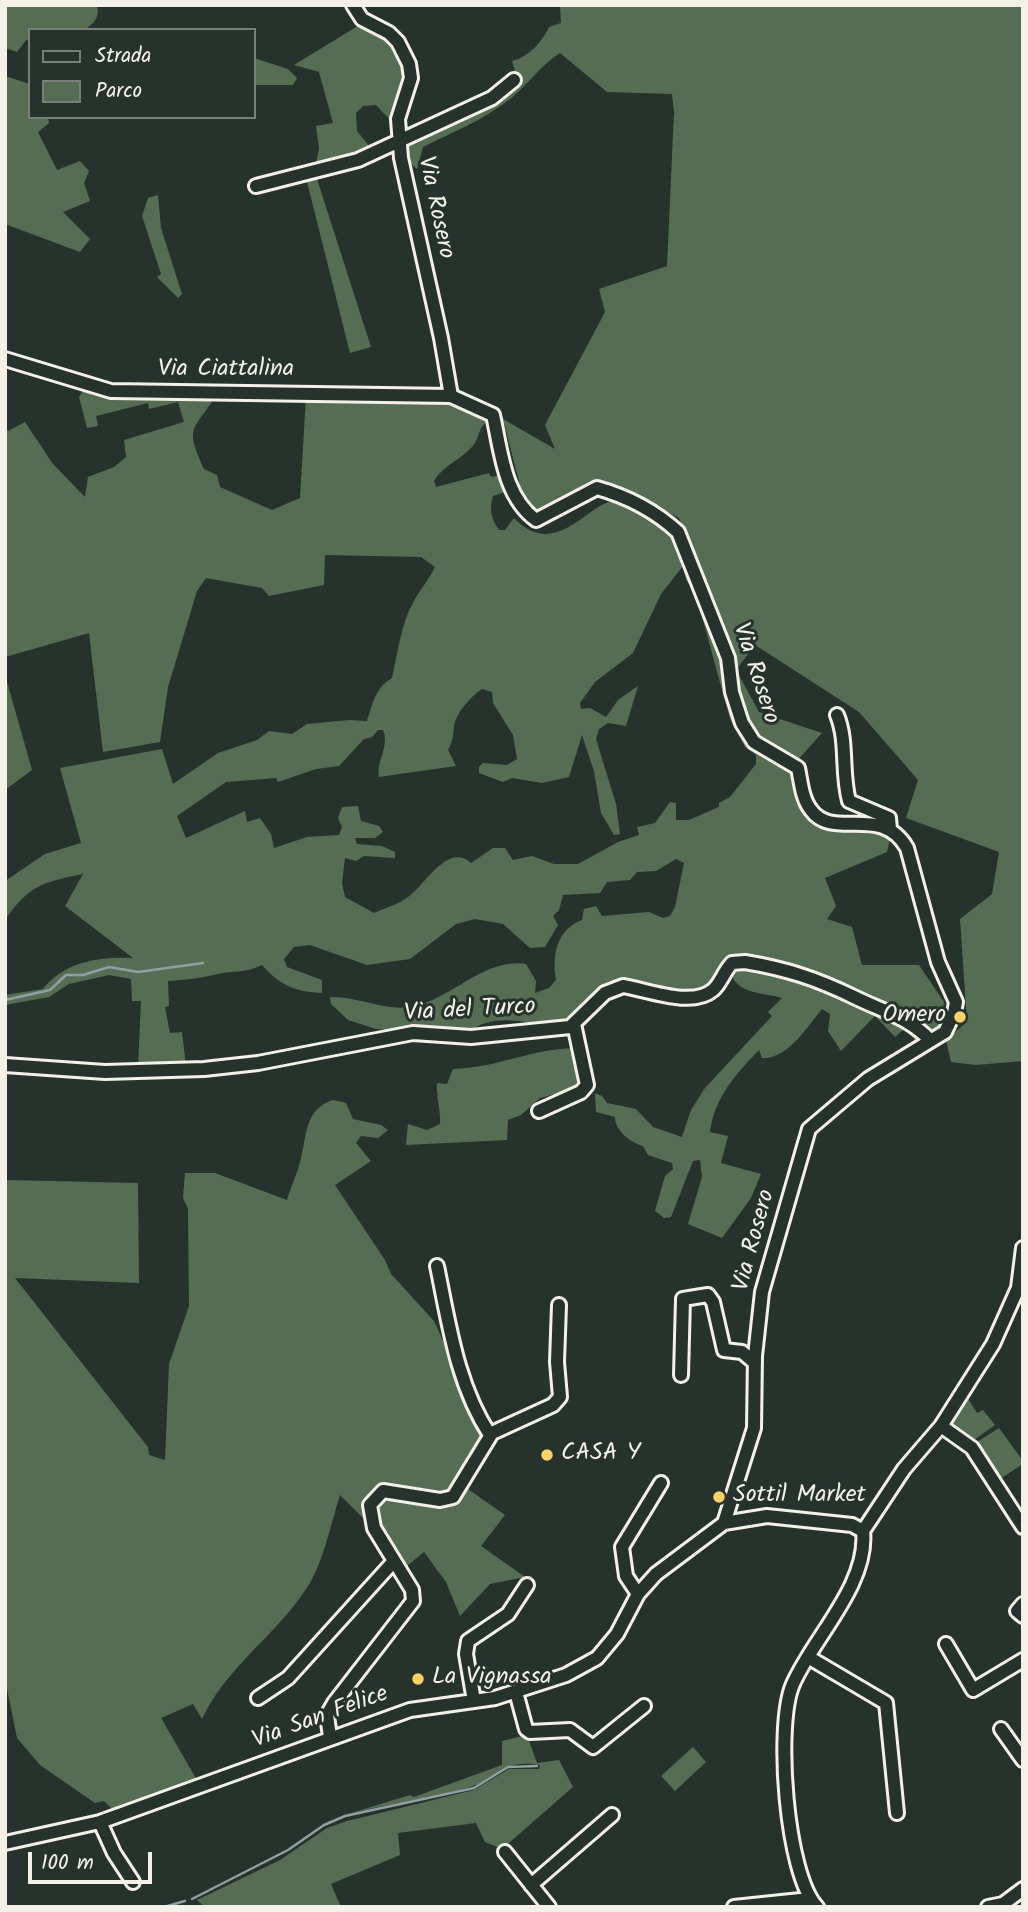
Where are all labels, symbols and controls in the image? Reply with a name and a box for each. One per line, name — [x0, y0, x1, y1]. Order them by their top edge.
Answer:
legend — [28, 28, 256, 119]
text: Strada — [95, 40, 151, 73]
text: Parco — [95, 75, 142, 108]
street label: Via Rosero — [409, 154, 459, 262]
street label: Via Ciattalina — [158, 357, 294, 385]
street label: Via Rosero — [724, 620, 784, 728]
street label: Via del Turco — [404, 994, 536, 1030]
place label: Omero — [883, 1003, 946, 1031]
marker: Omero — [952, 1009, 968, 1025]
street label: Via Rosero — [729, 1187, 783, 1295]
place label: CASA Y — [561, 1441, 641, 1469]
marker: CASA Y — [539, 1447, 555, 1463]
place label: Sottil Market — [733, 1483, 866, 1511]
marker: Sottil Market — [711, 1489, 727, 1505]
place label: La Vignassa — [432, 1665, 552, 1693]
marker: La Vignassa — [410, 1671, 426, 1687]
street label: Via San Felice — [249, 1681, 393, 1757]
scale bar — [32, 1839, 156, 1883]
text: 100 m — [41, 1847, 94, 1880]

